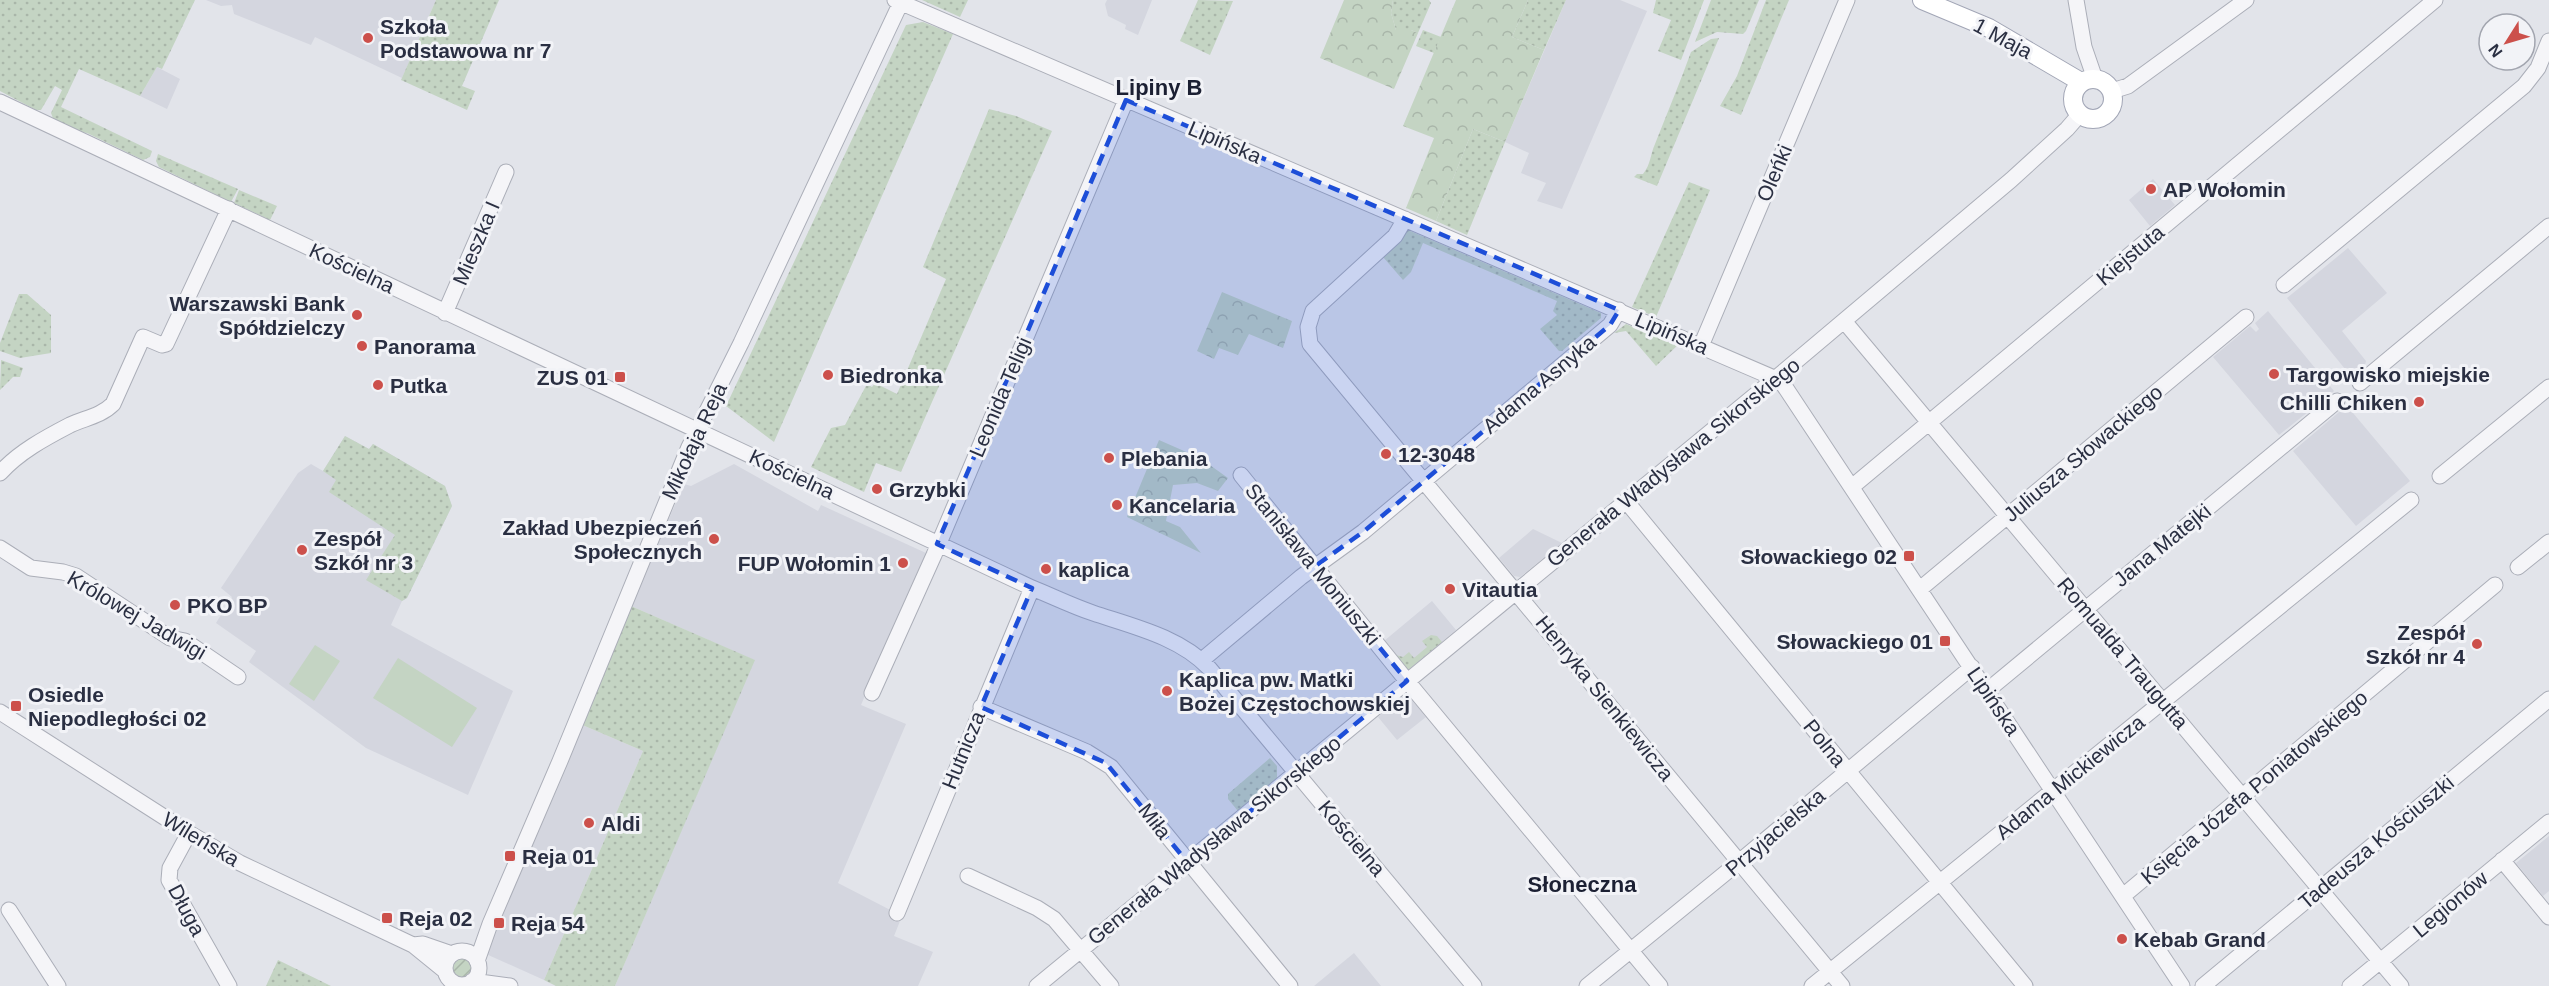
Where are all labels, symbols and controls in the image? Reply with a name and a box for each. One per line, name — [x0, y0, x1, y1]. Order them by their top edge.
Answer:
north arrow — [2477, 12, 2537, 72]
street label: 1 Maja — [1970, 13, 2037, 63]
place label: Szkoła Podstawowa nr 7 — [380, 15, 552, 62]
marker: Szkoła Podstawowa nr 7 — [361, 31, 375, 45]
text: N — [2485, 41, 2506, 60]
district label: Lipiny B — [1116, 75, 1202, 100]
street label: Lipińska — [1185, 116, 1265, 168]
street label: Oleńki — [1752, 141, 1796, 205]
place label: AP Wołomin — [2163, 178, 2286, 201]
marker: AP Wołomin — [2144, 182, 2158, 196]
street label: Mieszka I — [448, 198, 504, 288]
street label: Kiejstuta — [2092, 220, 2168, 290]
street label: Kościelna — [306, 238, 398, 298]
place label: Warszawski Bank Spółdzielczy — [170, 292, 345, 339]
street label: Lipińska — [1632, 307, 1712, 359]
marker: Warszawski Bank Spółdzielczy — [350, 308, 364, 322]
street label: Adama Asnyka — [1478, 330, 1600, 438]
street label: Leonida Teligi — [964, 334, 1036, 460]
place label: Panorama — [374, 335, 476, 358]
marker: Panorama — [355, 339, 369, 353]
street label: Generała Władysława Sikorskiego — [1542, 353, 1804, 571]
place label: Targowisko miejskie — [2286, 363, 2490, 386]
place label: Biedronka — [840, 364, 943, 387]
place label: ZUS 01 — [537, 366, 608, 389]
marker: Targowisko miejskie — [2267, 367, 2281, 381]
marker: Biedronka — [821, 368, 835, 382]
marker: ZUS 01 — [613, 370, 627, 384]
place label: Putka — [390, 374, 448, 397]
marker: Putka — [371, 378, 385, 392]
street label: Mikołaja Reja — [657, 379, 731, 503]
street label: Juliusza Słowackiego — [1999, 380, 2167, 526]
place label: Chilli Chiken — [2280, 391, 2407, 414]
marker: Chilli Chiken — [2412, 395, 2426, 409]
place label: 12-3048 — [1398, 443, 1475, 466]
street label: Kościelna — [746, 444, 838, 504]
place label: Plebania — [1121, 447, 1208, 470]
marker: 12-3048 — [1379, 447, 1393, 461]
marker: Plebania — [1102, 451, 1116, 465]
place label: Grzybki — [889, 478, 966, 501]
street label: Stanisława Moniuszki — [1241, 479, 1385, 649]
marker: Grzybki — [870, 482, 884, 496]
place label: Kancelaria — [1129, 494, 1236, 517]
marker: Kancelaria — [1110, 498, 1124, 512]
street label: Jana Matejki — [2109, 499, 2215, 591]
place label: Zakład Ubezpieczeń Społecznych — [502, 516, 702, 563]
place label: Zespół Szkół nr 3 — [314, 527, 413, 574]
marker: Zakład Ubezpieczeń Społecznych — [707, 532, 721, 546]
marker: Zespół Szkół nr 3 — [295, 543, 309, 557]
place label: Słowackiego 02 — [1741, 545, 1897, 568]
marker: Słowackiego 02 — [1902, 549, 1916, 563]
place label: FUP Wołomin 1 — [738, 552, 891, 575]
marker: FUP Wołomin 1 — [896, 556, 910, 570]
place label: kaplica — [1058, 558, 1130, 581]
marker: kaplica — [1039, 562, 1053, 576]
street label: Królowej Jadwigi — [64, 566, 210, 664]
street label: Romualda Traugutta — [2053, 573, 2193, 734]
place label: Vitautia — [1462, 578, 1538, 601]
marker: Vitautia — [1443, 582, 1457, 596]
place label: PKO BP — [187, 594, 268, 617]
marker: PKO BP — [168, 598, 182, 612]
street label: Henryka Sienkiewicza — [1531, 611, 1679, 785]
place label: Zespół Szkół nr 4 — [2366, 621, 2465, 668]
place label: Słowackiego 01 — [1777, 630, 1933, 653]
marker: Słowackiego 01 — [1938, 634, 1952, 648]
marker: Zespół Szkół nr 4 — [2470, 637, 2484, 651]
street label: Lipińska — [1963, 663, 2025, 740]
place label: Kaplica pw. Matki Bożej Częstochowskiej — [1179, 668, 1410, 715]
place label: Osiedle Niepodległości 02 — [28, 683, 207, 730]
marker: Kaplica pw. Matki Bożej Częstochowskiej — [1160, 684, 1174, 698]
street label: Księcia Józefa Poniatowskiego — [2136, 686, 2372, 888]
marker: Osiedle Niepodległości 02 — [9, 699, 23, 713]
street label: Hutnicza — [937, 708, 989, 792]
street label: Adama Mickiewicza — [1991, 710, 2149, 844]
street label: Polna — [1799, 715, 1851, 771]
street label: Generała Władysława Sikorskiego — [1083, 731, 1345, 949]
street label: Tadeusza Kościuszki — [2294, 771, 2458, 913]
street label: Przyjacielska — [1721, 784, 1830, 880]
street label: Kościelna — [1314, 796, 1390, 881]
street label: Miła — [1134, 799, 1176, 843]
street label: Wileńska — [159, 807, 244, 871]
place label: Aldi — [601, 812, 641, 835]
marker: Aldi — [582, 816, 596, 830]
place label: Reja 01 — [522, 845, 596, 868]
marker: Reja 01 — [503, 849, 517, 863]
street label: Legionów — [2408, 866, 2492, 942]
district label: Słoneczna — [1528, 872, 1637, 897]
street label: Długa — [164, 880, 210, 940]
place label: Reja 02 — [399, 907, 473, 930]
marker: Reja 02 — [380, 911, 394, 925]
place label: Reja 54 — [511, 912, 585, 935]
marker: Reja 54 — [492, 916, 506, 930]
place label: Kebab Grand — [2134, 928, 2266, 951]
marker: Kebab Grand — [2115, 932, 2129, 946]

